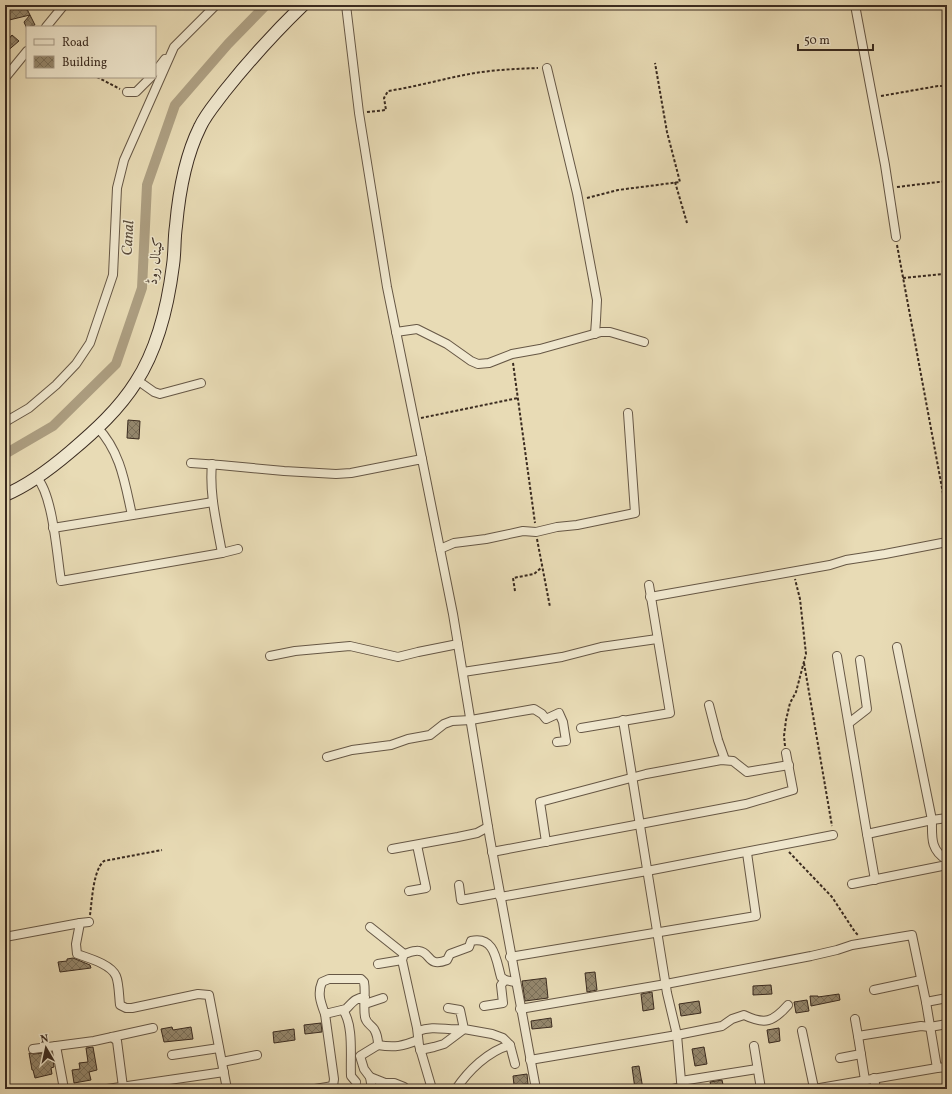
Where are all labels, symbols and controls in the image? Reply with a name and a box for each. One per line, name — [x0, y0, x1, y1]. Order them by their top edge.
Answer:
legend — [26, 26, 156, 78]
scale bar — [798, 26, 873, 52]
text: 50 m — [804, 33, 830, 49]
text: Road — [62, 35, 89, 51]
text: Building — [62, 55, 107, 71]
water label: Canal — [118, 220, 140, 256]
street label: کینال روڈ — [144, 236, 168, 286]
north arrow — [26, 1028, 66, 1068]
text: N — [40, 1032, 50, 1048]

